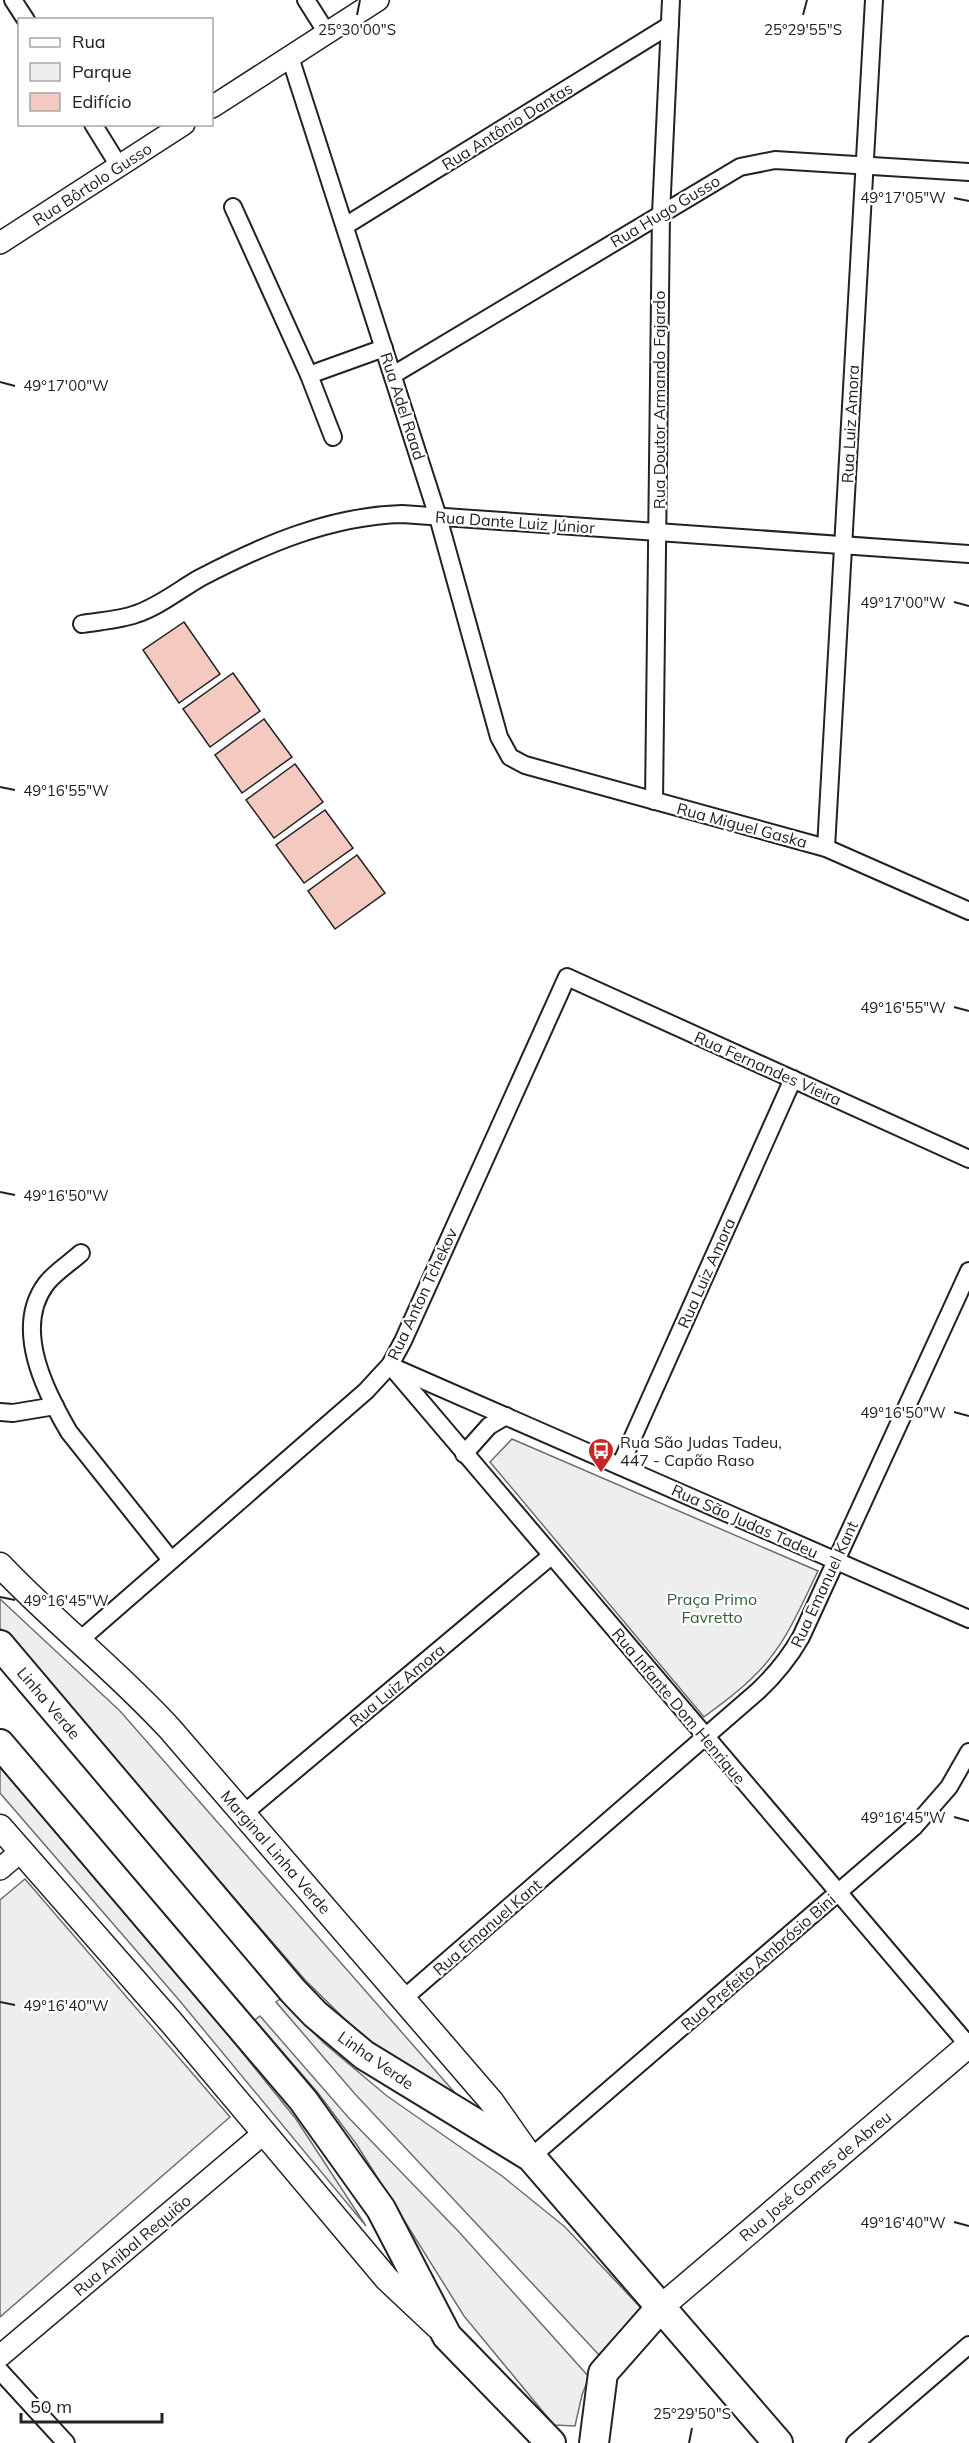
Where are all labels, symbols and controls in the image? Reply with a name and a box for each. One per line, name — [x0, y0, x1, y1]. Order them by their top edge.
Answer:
legend — [18, 18, 213, 126]
text: 25°30'00"S — [318, 20, 396, 39]
text: 25°29'55"S — [764, 20, 842, 39]
text: Rua — [72, 30, 106, 53]
text: Parque — [72, 60, 131, 83]
street label: Rua Antônio Dantas — [438, 78, 576, 174]
text: Edifício — [72, 90, 131, 113]
street label: Rua Bôrtolo Gusso — [29, 138, 155, 230]
street label: Rua Hugo Gusso — [607, 170, 723, 252]
text: 49°17'05"W — [860, 188, 946, 207]
street label: Rua Doutor Armando Fajardo — [649, 291, 669, 509]
street label: Rua Adel Raad — [376, 350, 430, 462]
street label: Rua Luiz Amora — [837, 364, 863, 484]
text: 49°17'00"W — [23, 376, 109, 395]
street label: Rua Dante Luiz Júnior — [434, 506, 596, 538]
text: 49°17'00"W — [860, 593, 946, 612]
text: 49°16'55"W — [23, 781, 109, 800]
street label: Rua Miguel Gaska — [675, 798, 809, 852]
text: 49°16'55"W — [860, 998, 946, 1017]
street label: Rua Fernandes Vieira — [691, 1027, 845, 1109]
text: 49°16'50"W — [23, 1186, 109, 1205]
street label: Rua Luiz Amora — [673, 1215, 739, 1331]
street label: Rua Anton Tchekov — [383, 1224, 462, 1363]
text: 49°16'50"W — [860, 1403, 946, 1422]
place label: Rua São Judas Tadeu, 447 - Capão Raso — [620, 1432, 782, 1470]
bus stop icon: Rua São Judas Tadeu, 447 - Capão Raso — [586, 1436, 616, 1474]
street label: Rua São Judas Tadeu — [669, 1480, 821, 1562]
street label: Rua Emanuel Kant — [786, 1517, 862, 1650]
park label: Praça Primo Favretto — [667, 1589, 757, 1627]
text: 49°16'45"W — [23, 1591, 109, 1610]
street label: Rua Infante Dom Henrique — [608, 1624, 750, 1788]
street label: Rua Luiz Amora — [345, 1639, 449, 1731]
street label: Linha Verde — [13, 1663, 85, 1743]
street label: Marginal Linha Verde — [217, 1786, 335, 1918]
text: 49°16'45"W — [860, 1808, 946, 1827]
street label: Rua Emanuel Kant — [429, 1874, 546, 1980]
street label: Rua Prefeito Ambrósio Bini — [677, 1889, 839, 2035]
text: 49°16'40"W — [23, 1996, 109, 2015]
street label: Linha Verde — [334, 2027, 418, 2093]
street label: Rua José Gomes de Abreu — [735, 2106, 895, 2246]
street label: Rua Anibal Requião — [69, 2190, 195, 2300]
text: 49°16'40"W — [860, 2213, 946, 2232]
scale bar — [21, 2386, 162, 2424]
text: 50 m — [30, 2395, 72, 2418]
text: 25°29'50"S — [653, 2404, 731, 2423]

